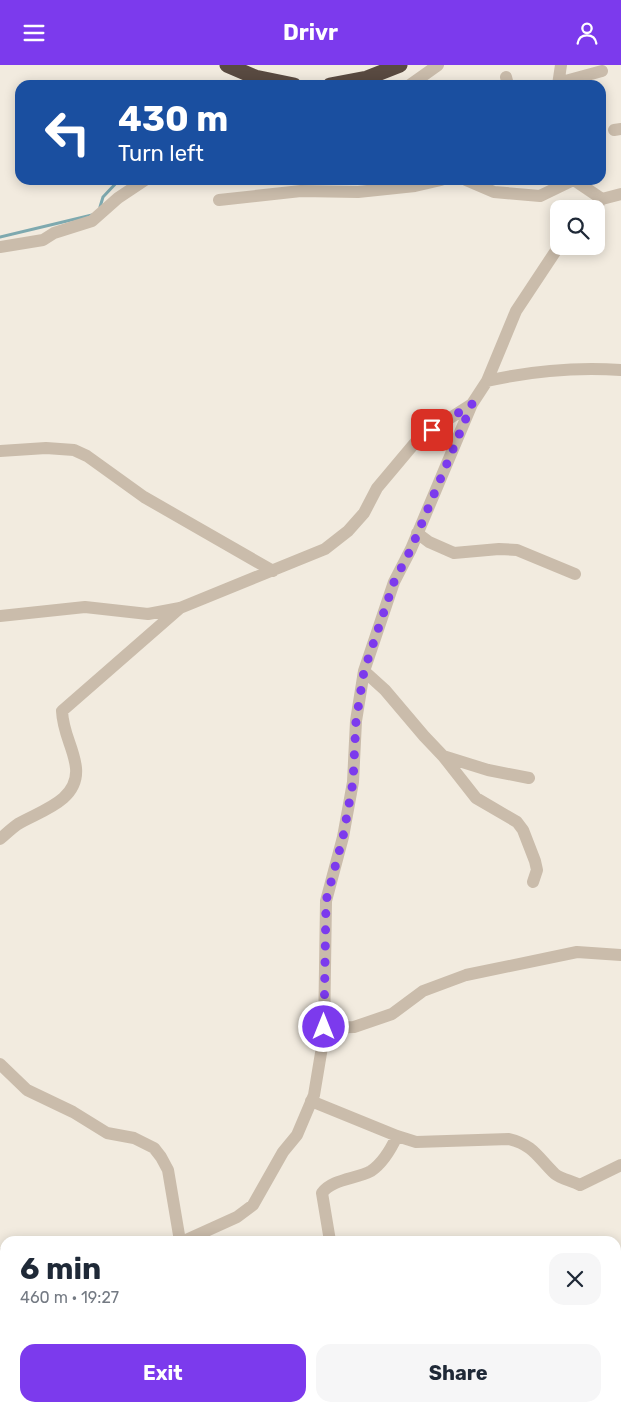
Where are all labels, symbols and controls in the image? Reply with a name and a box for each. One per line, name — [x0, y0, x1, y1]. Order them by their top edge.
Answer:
icon: menu — [20, 19, 48, 47]
text: Drivr — [283, 19, 338, 46]
icon: person — [573, 19, 601, 47]
text: 430 m — [118, 98, 228, 140]
icon: left — [35, 100, 100, 165]
text: Turn left — [118, 140, 204, 167]
map controls — [550, 200, 605, 255]
button: search — [550, 200, 605, 255]
pin — [411, 409, 453, 451]
icon: arrive — [418, 416, 446, 444]
position arrow — [297, 1000, 349, 1052]
text: 6 min — [20, 1251, 101, 1287]
button: close — [549, 1253, 601, 1305]
text: 460 m · 19:27 — [20, 1288, 119, 1307]
button: Exit — [20, 1344, 306, 1402]
button: Share — [316, 1344, 601, 1402]

